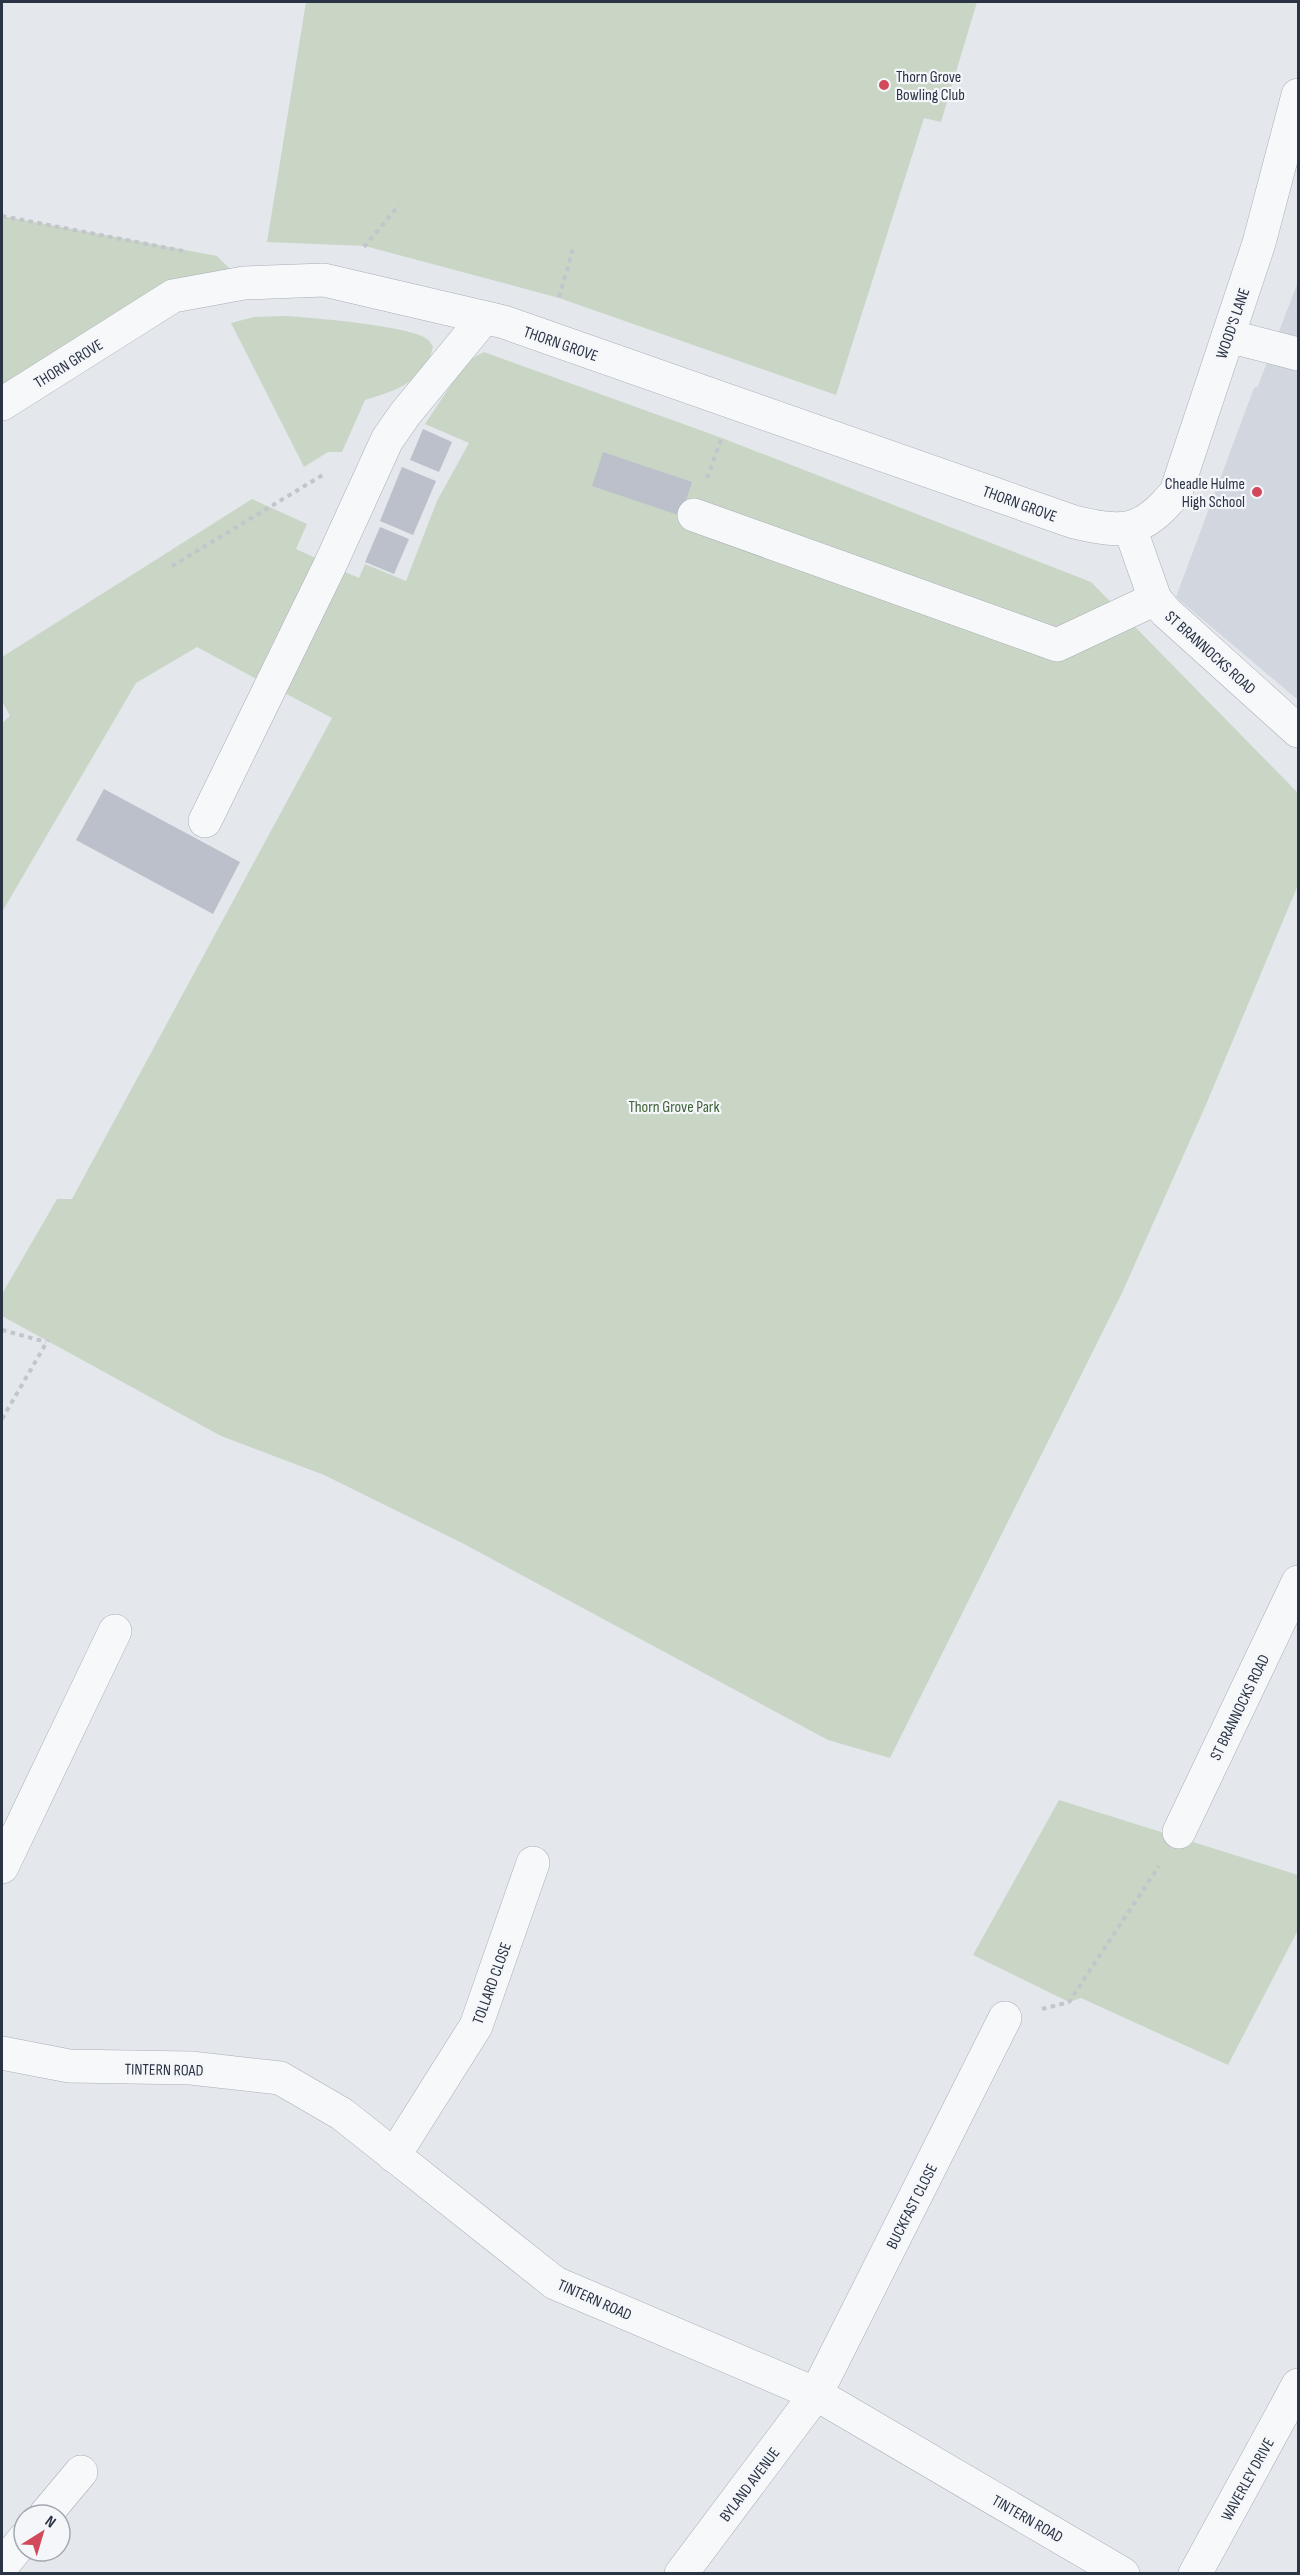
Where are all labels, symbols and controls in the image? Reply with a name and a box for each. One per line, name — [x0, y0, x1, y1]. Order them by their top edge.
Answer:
place label: Thorn Grove Bowling Club — [896, 68, 965, 105]
marker: Thorn Grove Bowling Club — [877, 78, 891, 92]
street label: WOOD'S LANE — [1212, 286, 1254, 361]
street label: THORN GROVE — [521, 323, 600, 366]
street label: THORN GROVE — [31, 336, 107, 393]
place label: Cheadle Hulme High School — [1165, 475, 1245, 512]
street label: THORN GROVE — [980, 482, 1059, 527]
marker: Cheadle Hulme High School — [1250, 485, 1264, 499]
street label: ST BRANNOCKS ROAD — [1161, 607, 1259, 699]
park label: Thorn Grove Park — [628, 1098, 720, 1117]
street label: ST BRANNOCKS ROAD — [1207, 1652, 1274, 1764]
street label: TOLLARD CLOSE — [469, 1940, 516, 2027]
street label: TINTERN ROAD — [124, 2060, 204, 2081]
street label: BUCKFAST CLOSE — [883, 2161, 942, 2253]
street label: TINTERN ROAD — [554, 2276, 634, 2325]
street label: WAVERLEY DRIVE — [1218, 2435, 1279, 2524]
street label: BYLAND AVENUE — [716, 2444, 784, 2526]
street label: TINTERN ROAD — [988, 2491, 1066, 2547]
north arrow — [12, 2503, 72, 2563]
text: N — [41, 2512, 59, 2532]

